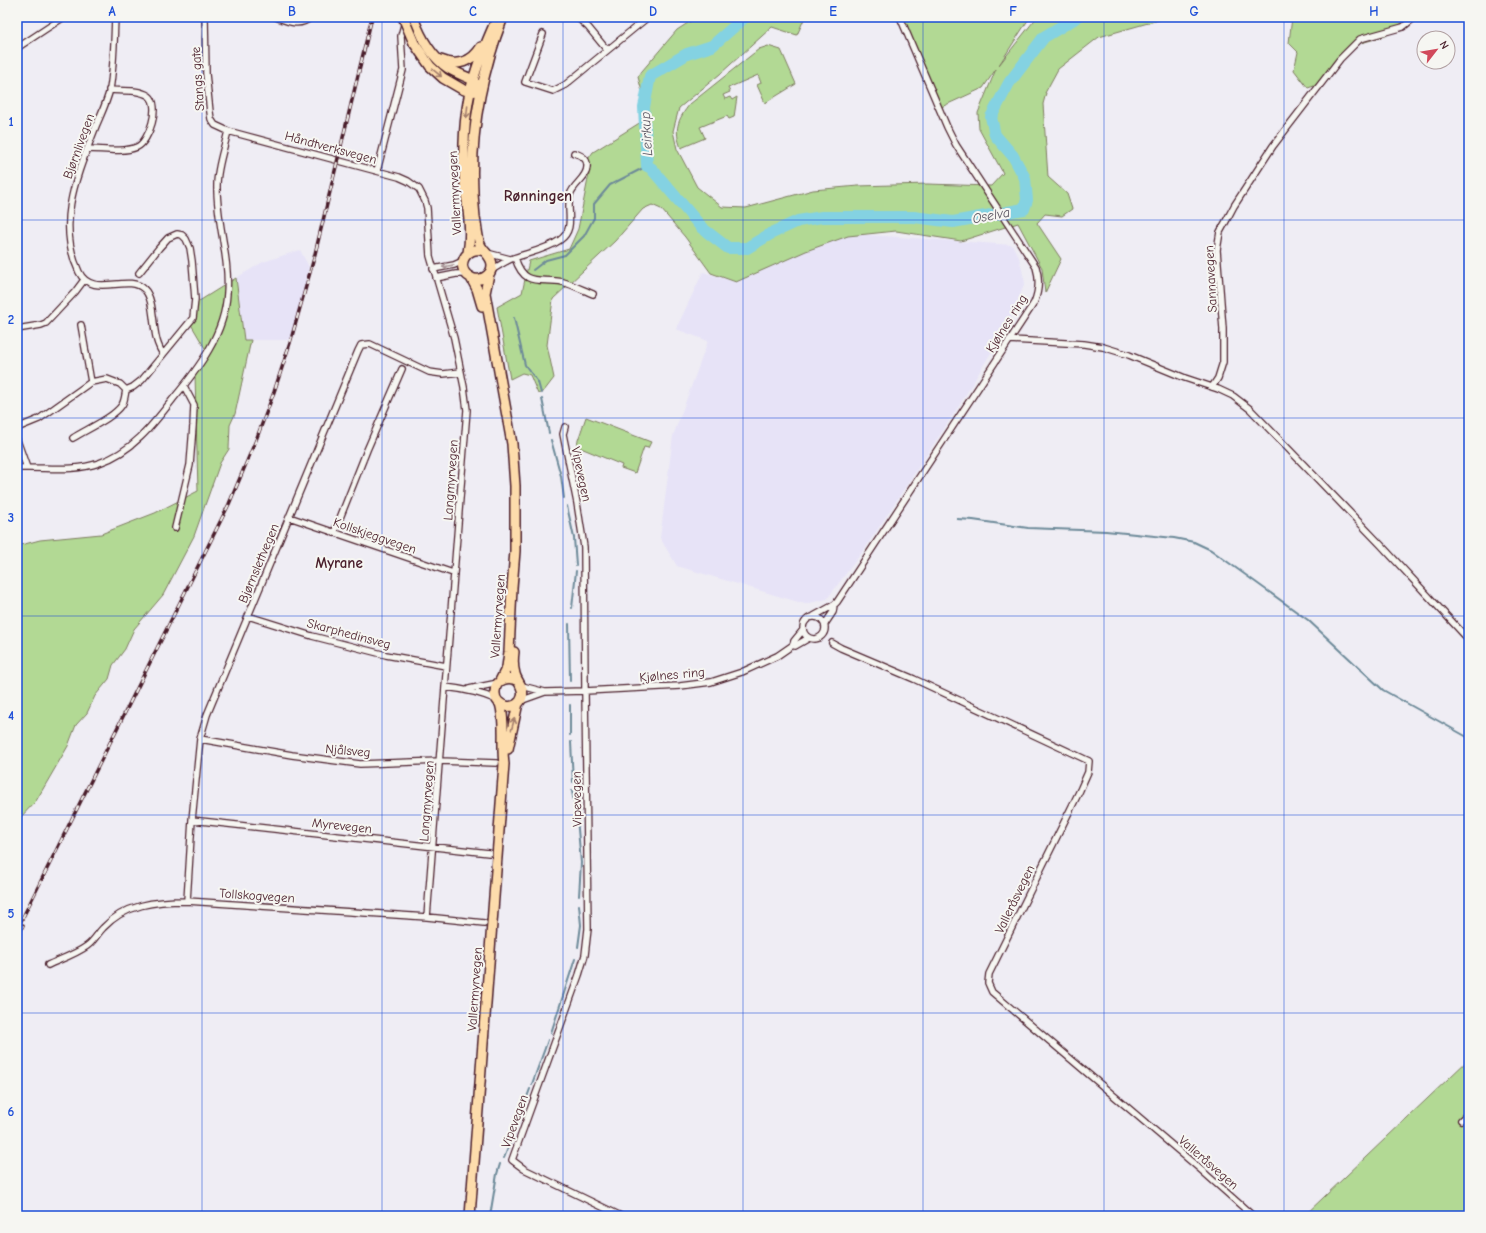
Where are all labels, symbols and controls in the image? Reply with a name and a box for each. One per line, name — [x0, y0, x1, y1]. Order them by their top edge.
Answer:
text: A — [108, 4, 116, 19]
text: B — [288, 4, 296, 19]
text: C — [469, 4, 477, 19]
text: D — [649, 4, 657, 19]
text: E — [829, 4, 837, 19]
text: F — [1009, 4, 1017, 19]
text: G — [1189, 4, 1199, 19]
text: H — [1369, 4, 1379, 19]
north arrow — [1416, 30, 1456, 70]
text: N — [1437, 39, 1452, 52]
street label: Stangs gate — [188, 46, 207, 112]
one-way arrow — [432, 68, 442, 77]
one-way arrow — [463, 105, 471, 118]
street label: Bjørnlivegen — [60, 111, 97, 181]
water label: Leirkup — [637, 111, 656, 157]
text: 1 — [8, 114, 14, 129]
street label: Håndtverksvegen — [283, 128, 379, 167]
street label: Vallermyrvegen — [445, 150, 464, 235]
district label: Rønningen — [504, 187, 572, 205]
water label: Oselva — [971, 204, 1011, 227]
street label: Sannavegen — [1201, 245, 1220, 313]
one-way arrow — [442, 263, 455, 271]
street label: Kjølnes ring — [983, 291, 1030, 355]
text: 2 — [8, 312, 14, 327]
street label: Langmyrvegen — [440, 439, 461, 521]
street label: Vipevegen — [568, 445, 595, 503]
text: 3 — [8, 510, 14, 525]
street label: Kollskjeggvegen — [331, 514, 419, 557]
street label: Bjørnslettvegen — [235, 521, 282, 605]
district label: Myrane — [315, 554, 363, 572]
street label: Vallermyrvegen — [487, 573, 508, 659]
street label: Skarphedinsveg — [305, 615, 393, 652]
street label: Kjølnes ring — [639, 664, 705, 685]
text: 4 — [8, 708, 14, 723]
one-way arrow — [510, 717, 517, 730]
street label: Njålsveg — [325, 741, 371, 760]
street label: Langmyrvegen — [416, 760, 437, 842]
street label: Vipevegen — [569, 771, 584, 827]
street label: Myrevegen — [311, 815, 373, 836]
street label: Valleråsvegen — [991, 863, 1037, 936]
street label: Tollskogvegen — [219, 885, 295, 906]
text: 5 — [8, 906, 15, 921]
street label: Vallermyrvegen — [464, 946, 485, 1032]
street label: Vipevegen — [498, 1092, 531, 1150]
text: 6 — [8, 1104, 15, 1119]
street label: Valleråsvegen — [1176, 1132, 1242, 1192]

